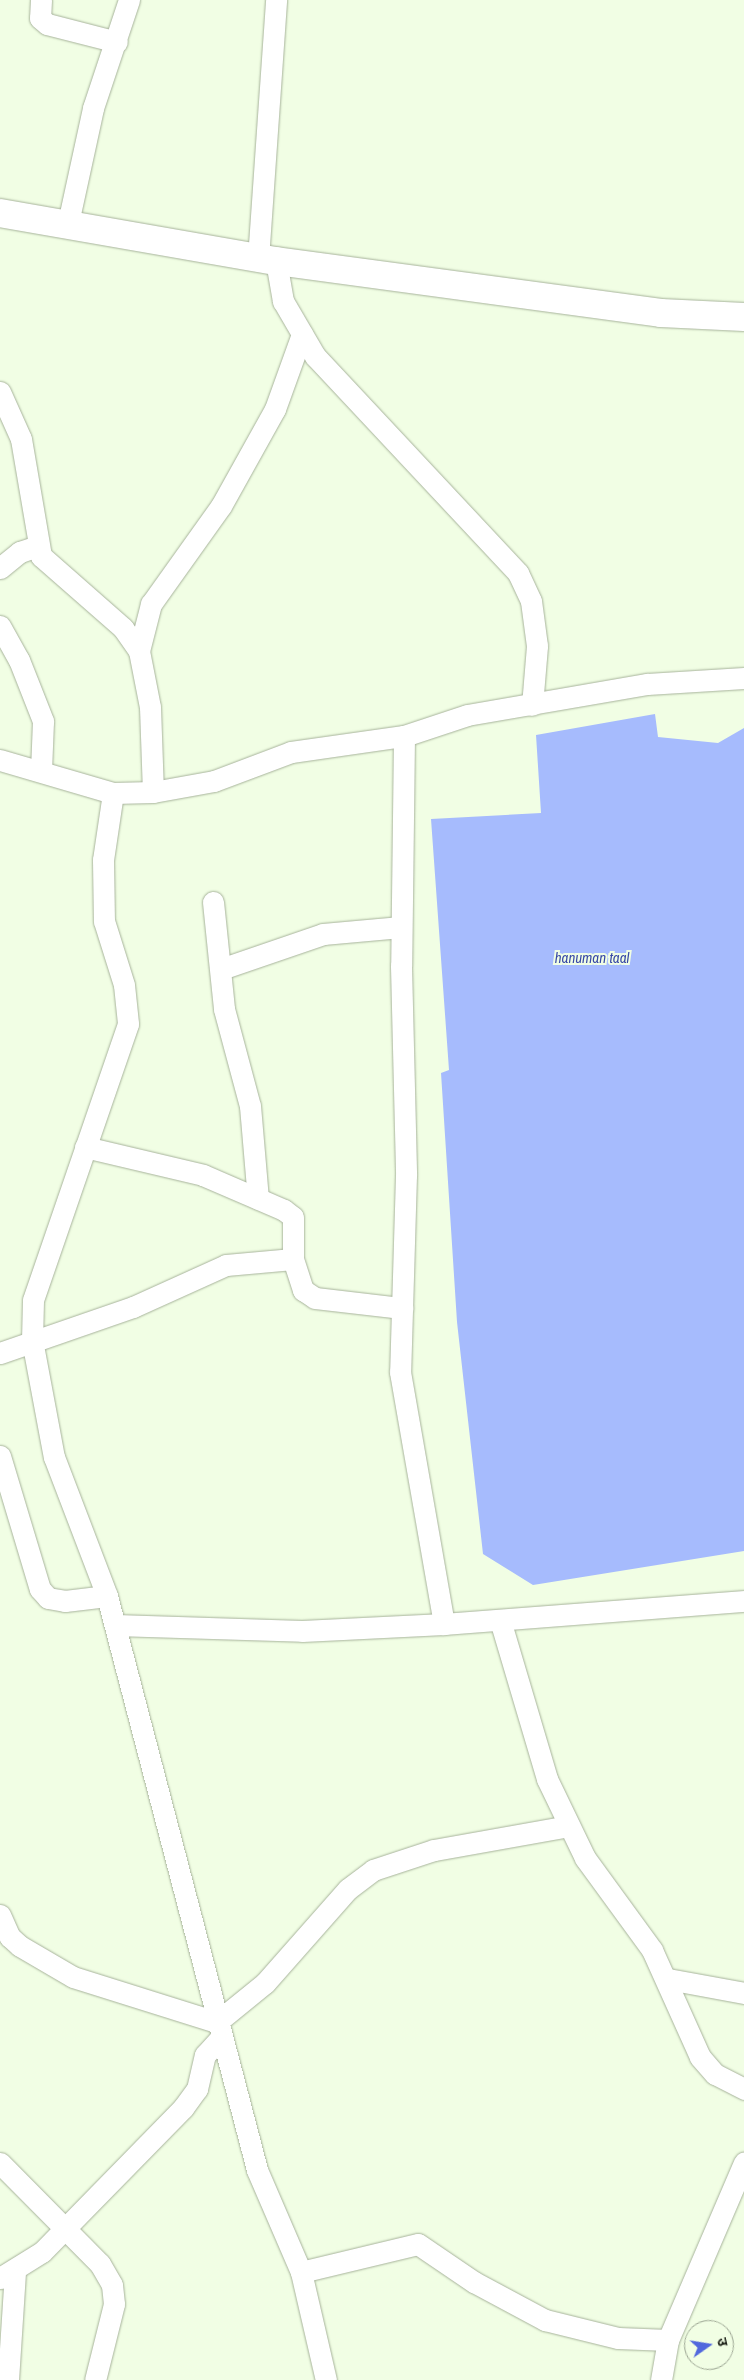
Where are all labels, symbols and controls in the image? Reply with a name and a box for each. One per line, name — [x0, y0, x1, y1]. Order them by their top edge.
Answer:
water label: hanuman taal — [555, 949, 629, 967]
north arrow — [684, 2320, 734, 2370]
text: उ — [713, 2336, 732, 2348]

